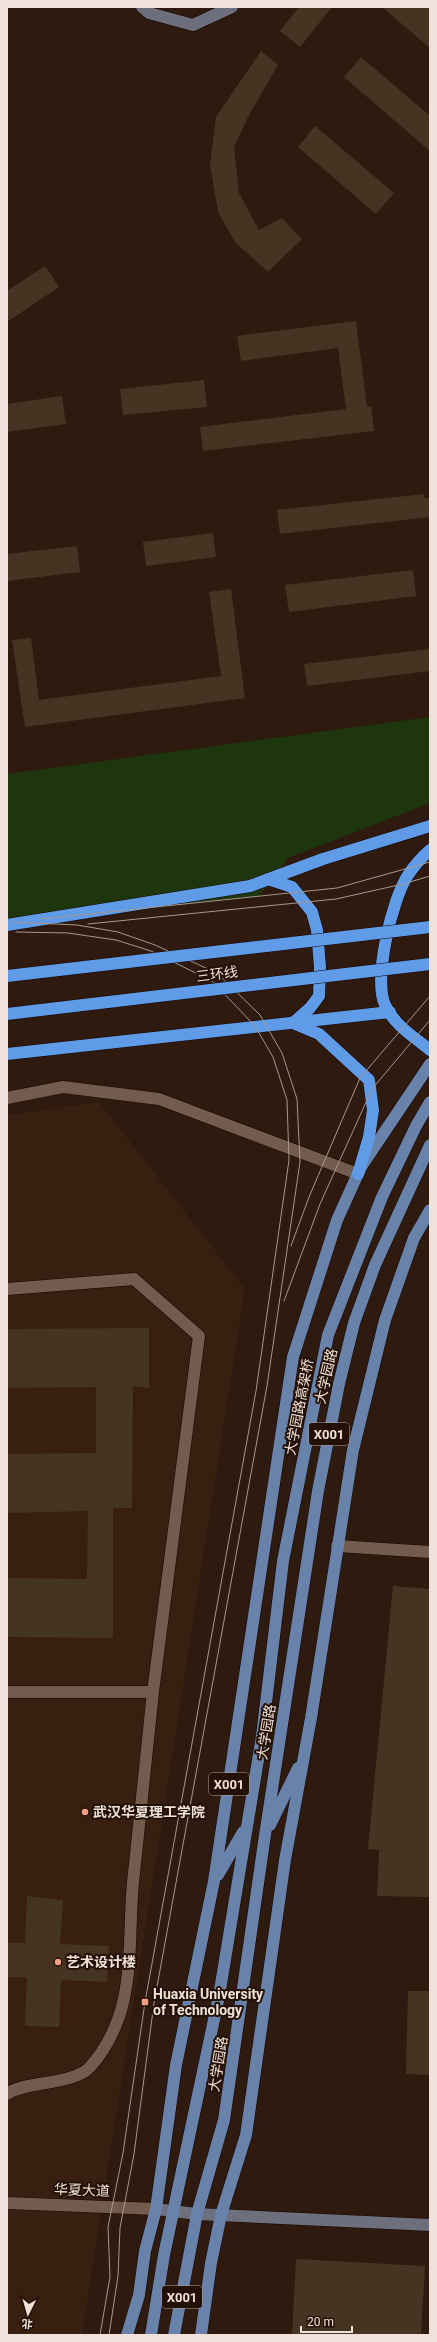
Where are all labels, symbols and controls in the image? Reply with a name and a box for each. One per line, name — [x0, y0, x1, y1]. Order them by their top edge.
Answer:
street label: 三环线 — [195, 964, 239, 984]
street label: 大学园路 — [312, 1347, 340, 1405]
street label: 大学园路高架桥 — [282, 1357, 316, 1457]
road number: X001 — [309, 1423, 349, 1445]
street label: 大学园路 — [254, 1703, 278, 1761]
road number: X001 — [209, 1773, 249, 1795]
place label: 武汉华夏理工学院 — [93, 1804, 205, 1820]
marker: 武汉华夏理工学院 — [80, 1807, 90, 1817]
place label: 艺术设计楼 — [66, 1954, 136, 1970]
marker: 艺术设计楼 — [53, 1957, 63, 1967]
place label: Huaxia University of Technology — [153, 1986, 264, 2018]
marker: Huaxia University of Technology — [140, 1997, 150, 2007]
street label: 大学园路 — [206, 2035, 230, 2093]
street label: 华夏大道 — [54, 2181, 110, 2199]
road number: X001 — [162, 2286, 202, 2308]
north arrow — [8, 2294, 48, 2334]
scale bar — [301, 2308, 352, 2334]
text: 20 m — [307, 2315, 334, 2329]
text: 北 — [21, 2317, 33, 2330]

